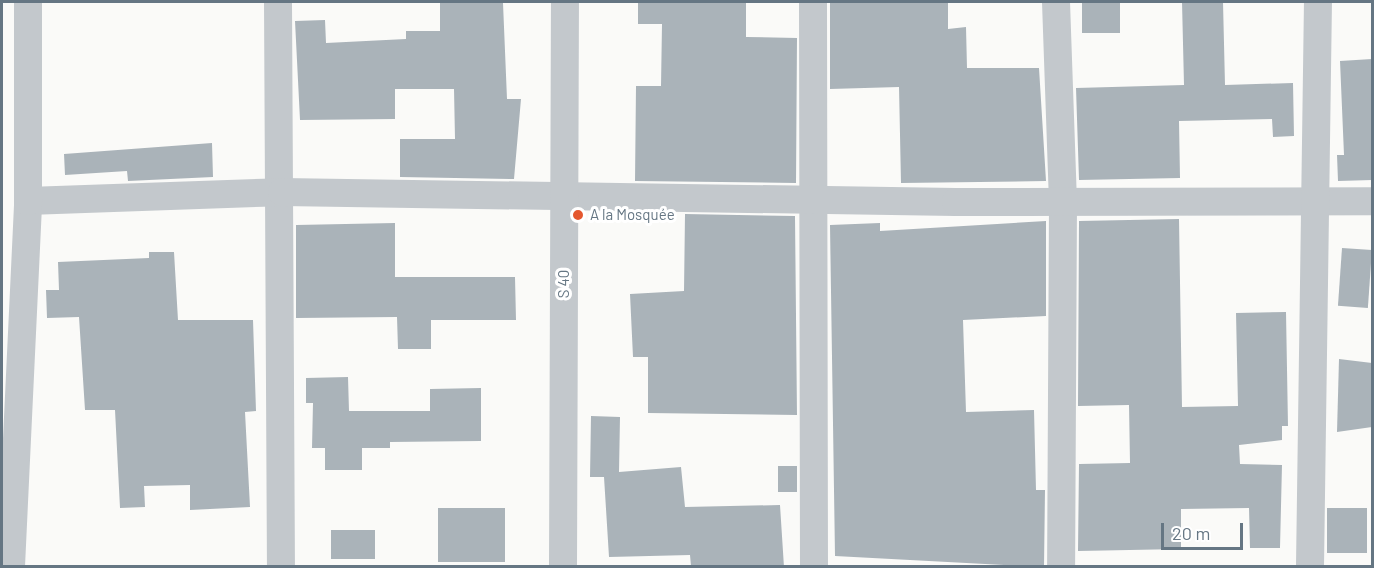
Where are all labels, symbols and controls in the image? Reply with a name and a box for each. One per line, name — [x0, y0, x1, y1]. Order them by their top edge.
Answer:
place label: A la Mosquée — [590, 206, 675, 224]
marker: A la Mosquée — [571, 208, 585, 222]
street label: S 40 — [555, 270, 573, 298]
scale bar — [1164, 511, 1246, 549]
text: 20 m — [1172, 522, 1210, 544]

